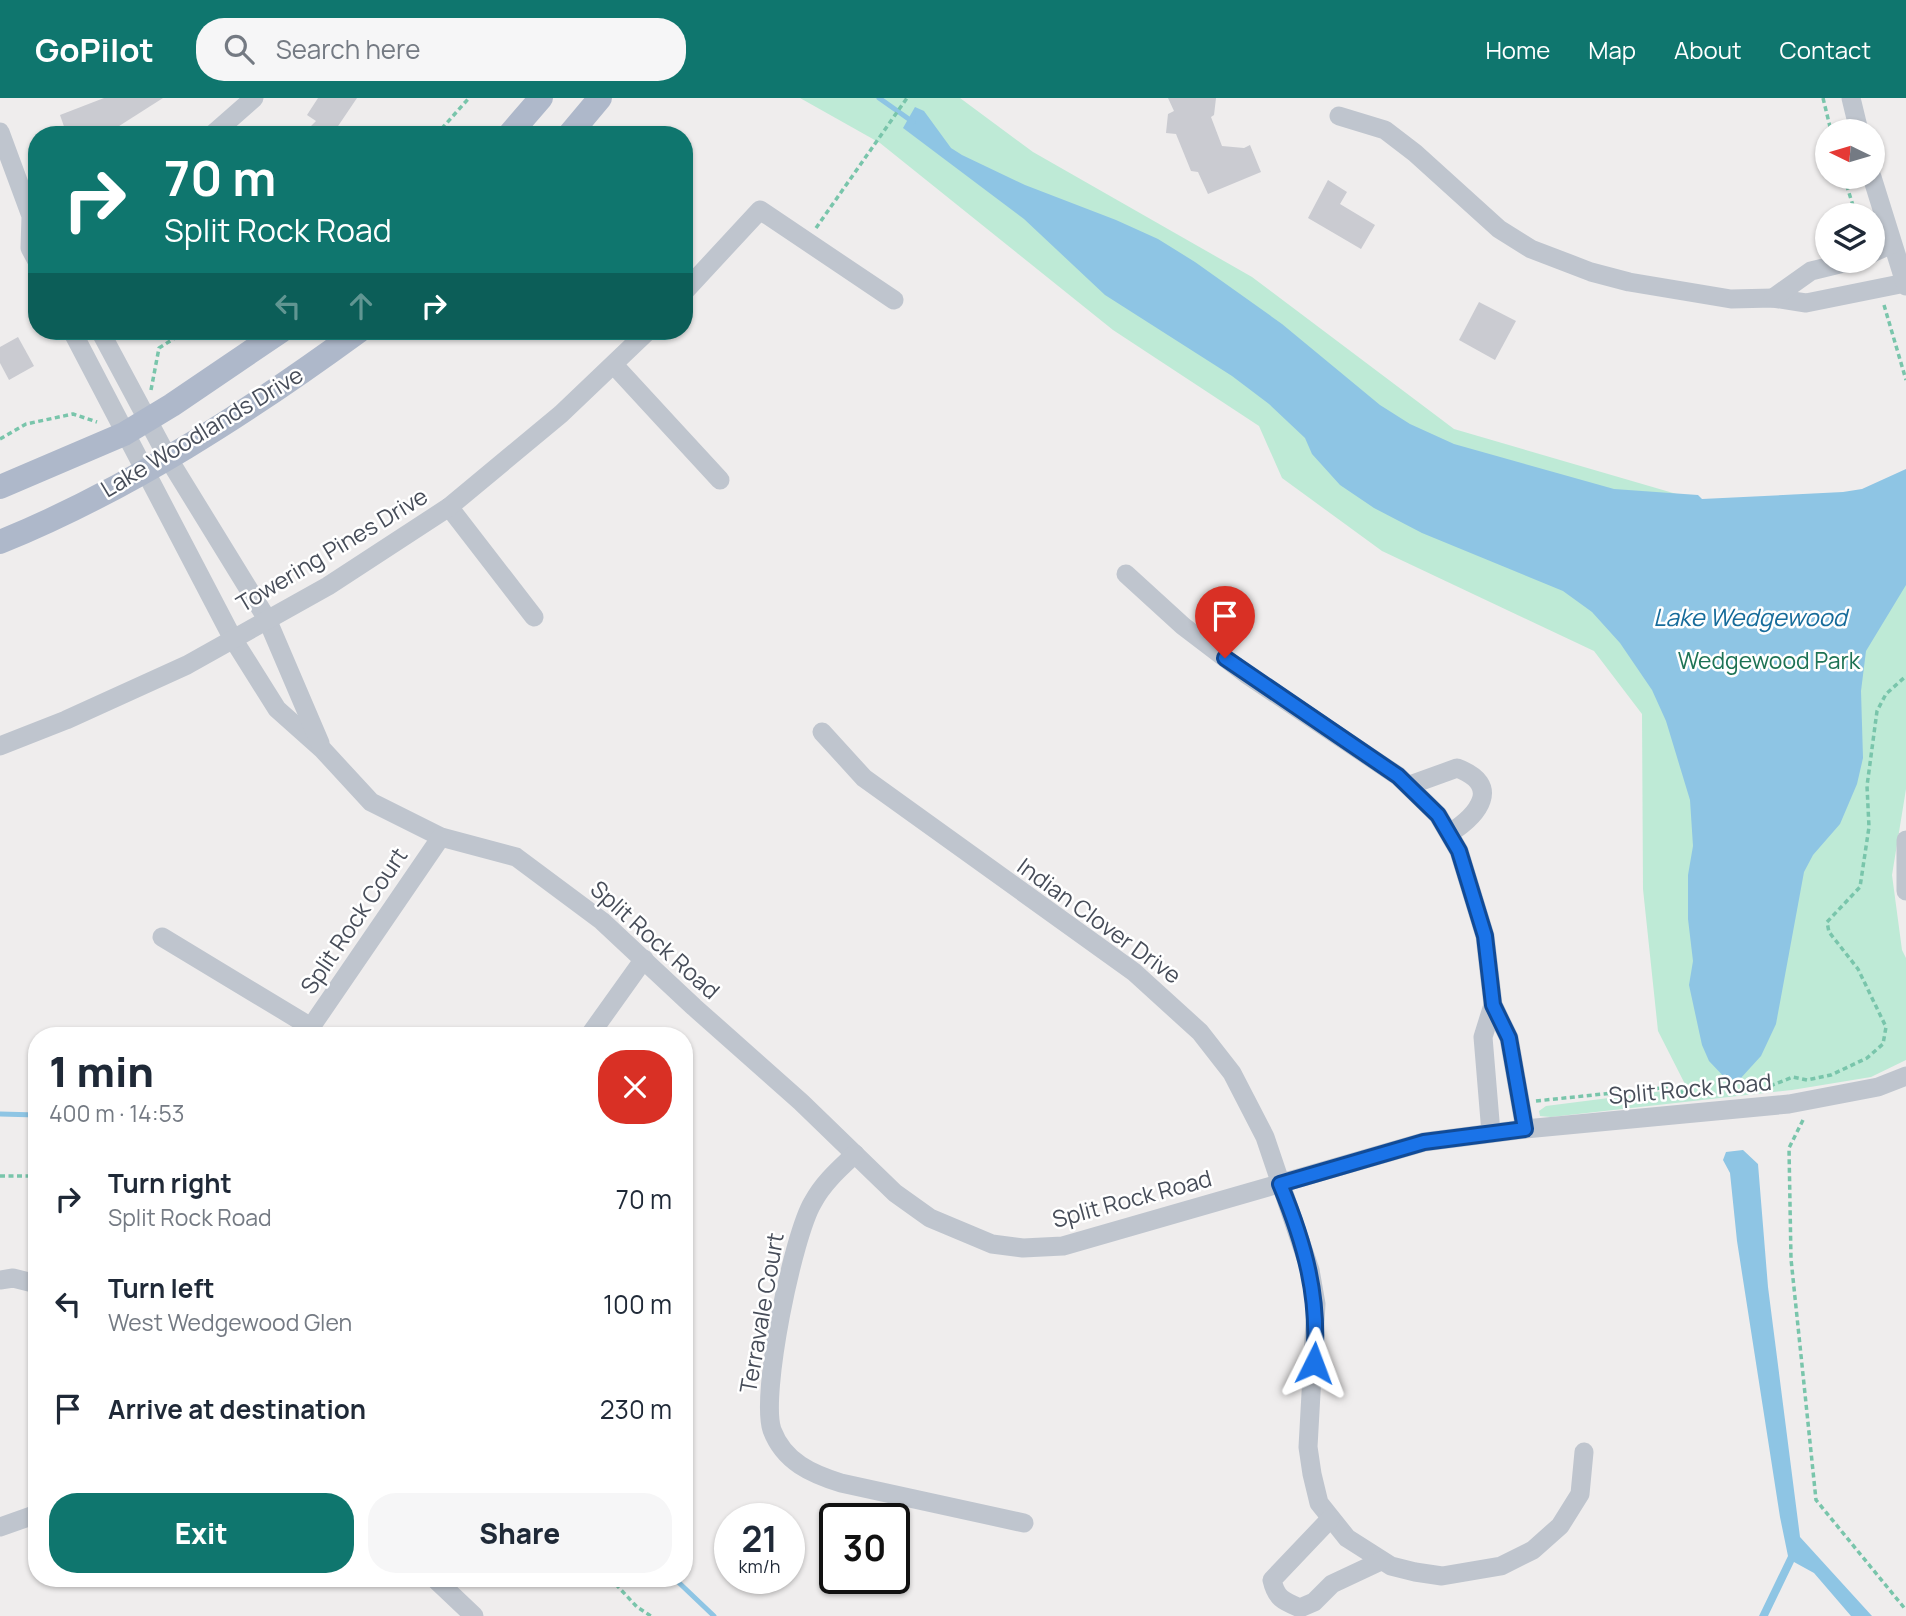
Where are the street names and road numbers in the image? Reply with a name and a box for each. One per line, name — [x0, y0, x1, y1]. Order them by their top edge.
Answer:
street label: Lake Woodlands Drive — [94, 358, 309, 504]
street label: Towering Pines Drive — [230, 479, 433, 619]
street label: Split Rock Court — [292, 841, 414, 1000]
street label: Indian Clover Drive — [1011, 850, 1188, 991]
street label: Split Rock Road — [584, 873, 727, 1006]
street label: Split Rock Road — [1607, 1065, 1773, 1111]
street label: Split Rock Road — [1049, 1161, 1215, 1235]
street label: Terravale Court — [731, 1230, 791, 1395]

